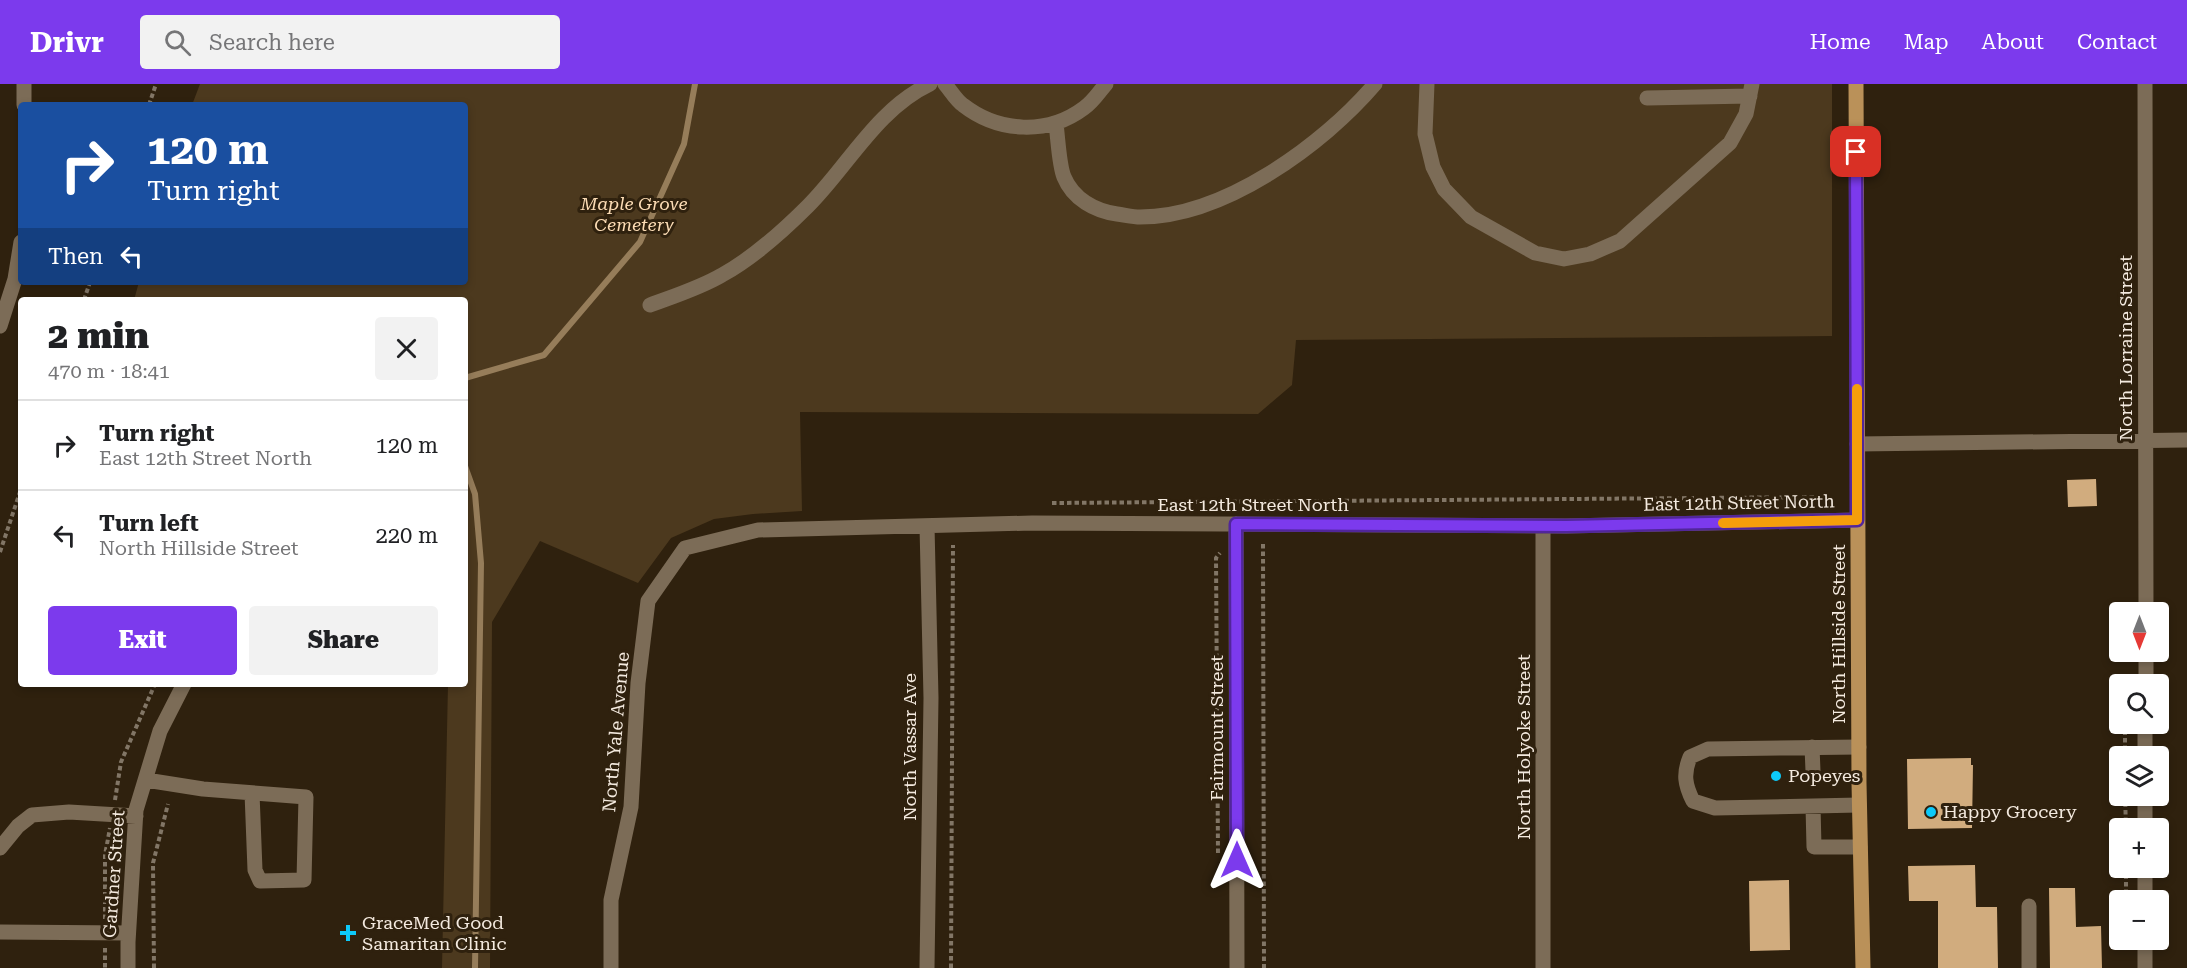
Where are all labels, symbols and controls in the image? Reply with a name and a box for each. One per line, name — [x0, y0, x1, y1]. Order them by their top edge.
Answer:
search box — [140, 15, 560, 69]
text: Drivr — [30, 26, 104, 59]
icon: search — [161, 26, 194, 59]
text: Search here — [209, 30, 335, 55]
text: Home — [1810, 30, 1871, 54]
text: Map — [1904, 30, 1949, 54]
text: About — [1982, 30, 2044, 54]
text: Contact — [2077, 30, 2157, 54]
text: 120 m — [147, 125, 269, 174]
icon: right — [48, 126, 126, 204]
pin — [1830, 126, 1881, 177]
icon: arrive — [1839, 135, 1872, 168]
text: Turn right — [147, 175, 280, 207]
park label: Maple Grove Cemetery — [579, 193, 688, 235]
icon: left — [115, 240, 148, 273]
text: Then — [48, 244, 103, 269]
street label: North Lorraine Street — [2115, 255, 2136, 441]
text: 2 min — [48, 315, 149, 357]
button: close — [375, 317, 438, 380]
text: 470 m · 18:41 — [48, 359, 170, 383]
text: Turn right — [99, 421, 214, 446]
icon: right — [48, 429, 81, 462]
text: 120 m — [375, 433, 438, 458]
text: East 12th Street North — [99, 446, 312, 470]
street label: East 12th Street North — [1643, 490, 1835, 515]
street label: East 12th Street North — [1157, 494, 1349, 515]
text: Turn left — [99, 511, 199, 536]
icon: left — [48, 519, 81, 552]
text: 220 m — [375, 523, 438, 548]
text: North Hillside Street — [99, 536, 299, 560]
street label: North Hillside Street — [1828, 544, 1849, 724]
north arrow — [2109, 602, 2169, 662]
map controls — [2109, 602, 2169, 950]
button: Exit — [48, 606, 237, 675]
button: Share — [249, 606, 438, 675]
street label: North Yale Avenue — [598, 651, 633, 813]
street label: North Holyoke Street — [1513, 654, 1534, 840]
street label: Fairmount Street — [1206, 655, 1227, 801]
street label: North Vassar Ave — [899, 673, 920, 821]
button: search — [2109, 674, 2169, 734]
button: layers — [2109, 746, 2169, 806]
place label: Popeyes — [1788, 765, 1860, 786]
marker: Popeyes — [1769, 769, 1783, 783]
place label: Happy Grocery — [1943, 801, 2077, 822]
marker: Happy Grocery — [1924, 805, 1938, 819]
street label: Gardner Street — [99, 809, 128, 938]
button: + — [2109, 818, 2169, 878]
position arrow — [1205, 828, 1269, 892]
button: − — [2109, 890, 2169, 950]
place label: GraceMed Good Samaritan Clinic — [362, 912, 507, 954]
marker: GraceMed Good Samaritan Clinic — [339, 924, 357, 942]

